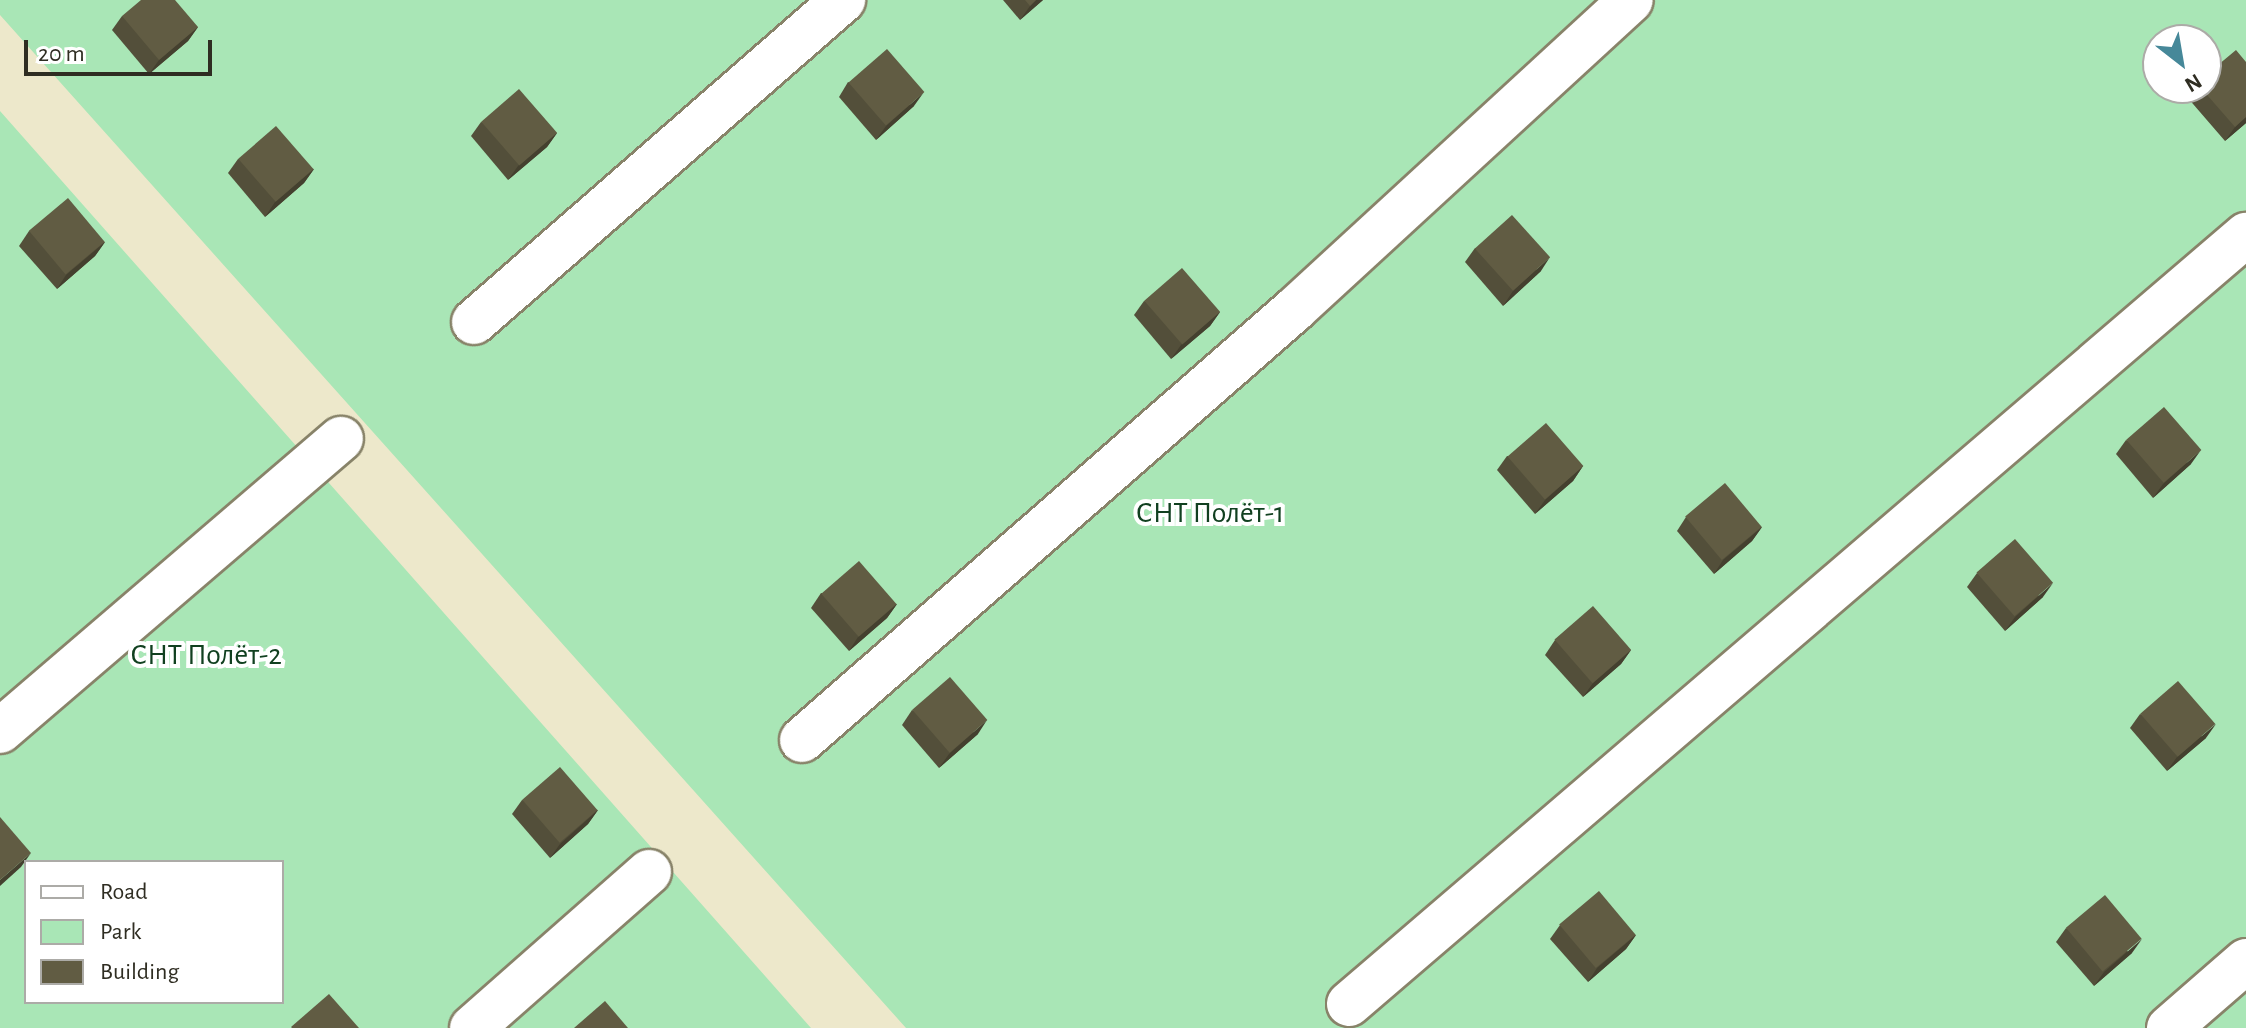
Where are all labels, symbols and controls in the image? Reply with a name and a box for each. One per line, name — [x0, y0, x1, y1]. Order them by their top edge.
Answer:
scale bar — [28, 24, 216, 74]
north arrow — [2142, 24, 2222, 104]
text: 20 m — [38, 42, 85, 66]
text: N — [2181, 69, 2206, 96]
park label: СНТ Полёт-1 — [1136, 495, 1284, 531]
park label: СНТ Полёт-2 — [130, 637, 282, 673]
legend — [24, 860, 284, 1004]
text: Road — [100, 880, 148, 904]
text: Park — [100, 920, 141, 944]
text: Building — [100, 960, 179, 984]

